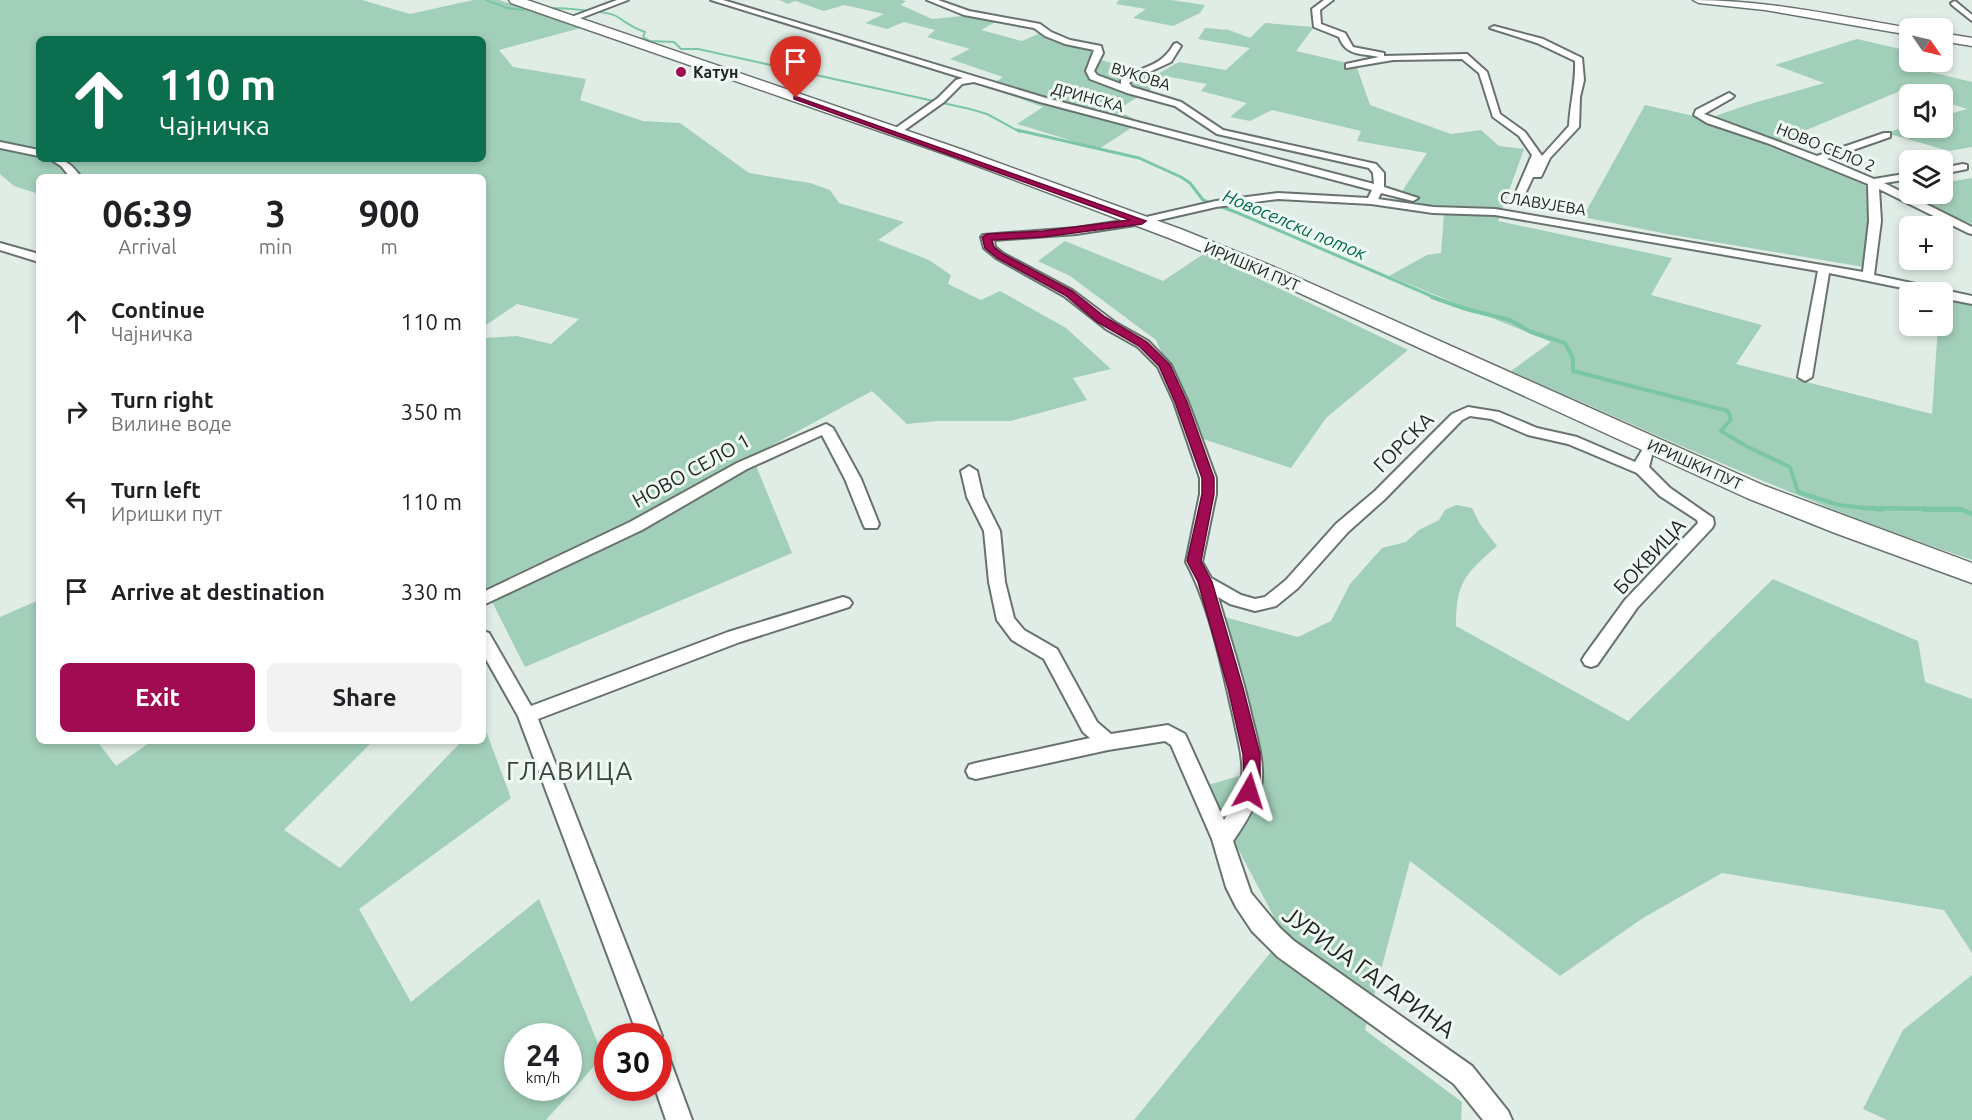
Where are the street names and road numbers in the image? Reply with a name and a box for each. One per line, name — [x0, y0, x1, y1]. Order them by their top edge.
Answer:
street label: ВУКОВА — [1109, 58, 1173, 94]
street label: ДРИНСКА — [1050, 79, 1127, 115]
street label: НОВО СЕЛО 2 — [1774, 119, 1878, 175]
street label: СЛАВУЈЕВА — [1499, 187, 1588, 219]
street label: ИРИШКИ ПУТ — [1201, 238, 1303, 294]
street label: ГОРСКА — [1368, 407, 1438, 477]
street label: НОВО СЕЛО 1 — [628, 428, 754, 512]
street label: ИРИШКИ ПУТ — [1645, 435, 1745, 493]
street label: БОКВИЦА — [1608, 514, 1690, 598]
street label: ЈУРИЈА ГАГАРИНА — [1278, 901, 1461, 1044]

